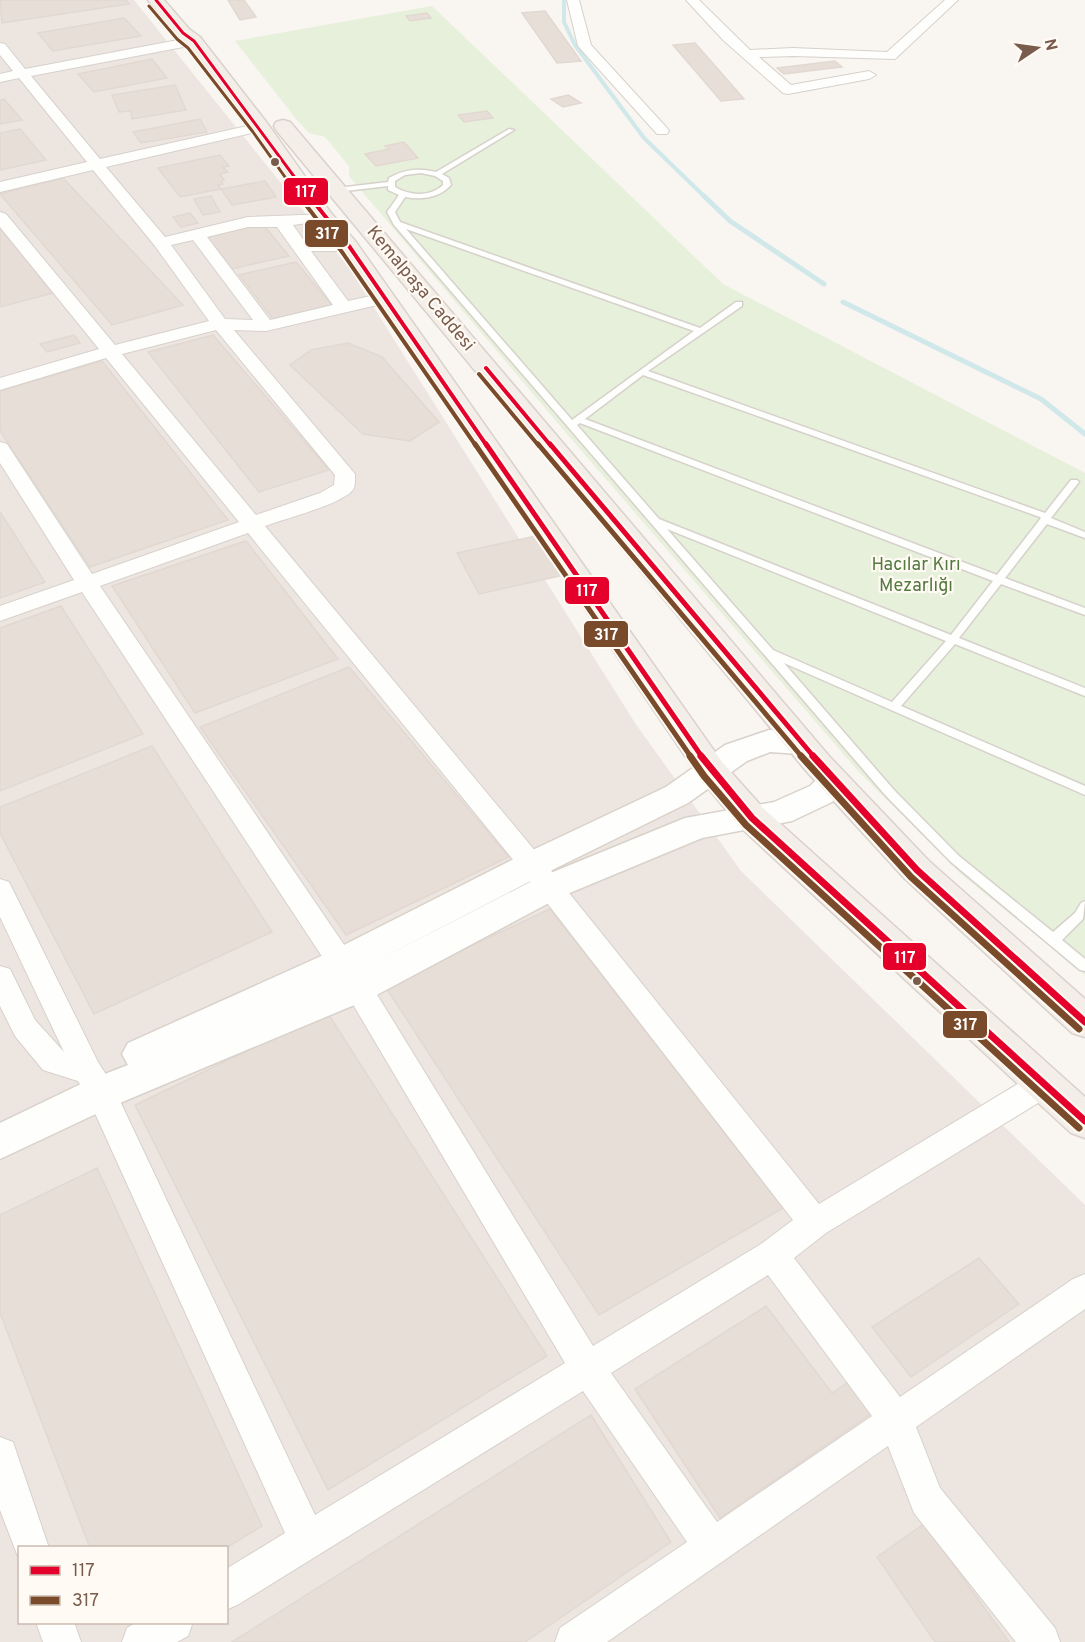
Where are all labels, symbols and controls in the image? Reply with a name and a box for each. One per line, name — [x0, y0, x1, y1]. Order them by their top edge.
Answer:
north arrow — [1007, 18, 1067, 78]
text: N — [1039, 37, 1061, 53]
unlabelled marker — [269, 156, 281, 168]
line badge: 117 — [283, 177, 329, 206]
text: 117 — [295, 183, 317, 203]
line badge: 317 — [304, 219, 349, 248]
street label: Kemalpaşa Caddesi — [361, 222, 479, 356]
text: 317 — [315, 225, 339, 245]
park label: Hacılar Kırı Mezarlığı — [871, 554, 961, 598]
line badge: 117 — [564, 576, 610, 605]
text: 117 — [576, 582, 598, 602]
line badge: 317 — [583, 620, 629, 648]
text: 317 — [594, 626, 618, 646]
line badge: 117 — [882, 942, 927, 971]
text: 117 — [894, 949, 916, 969]
unlabelled marker — [911, 975, 923, 987]
line badge: 317 — [942, 1010, 988, 1039]
text: 317 — [953, 1016, 977, 1036]
legend — [18, 1546, 228, 1624]
text: 117 — [72, 1560, 95, 1583]
text: 317 — [72, 1590, 99, 1613]

